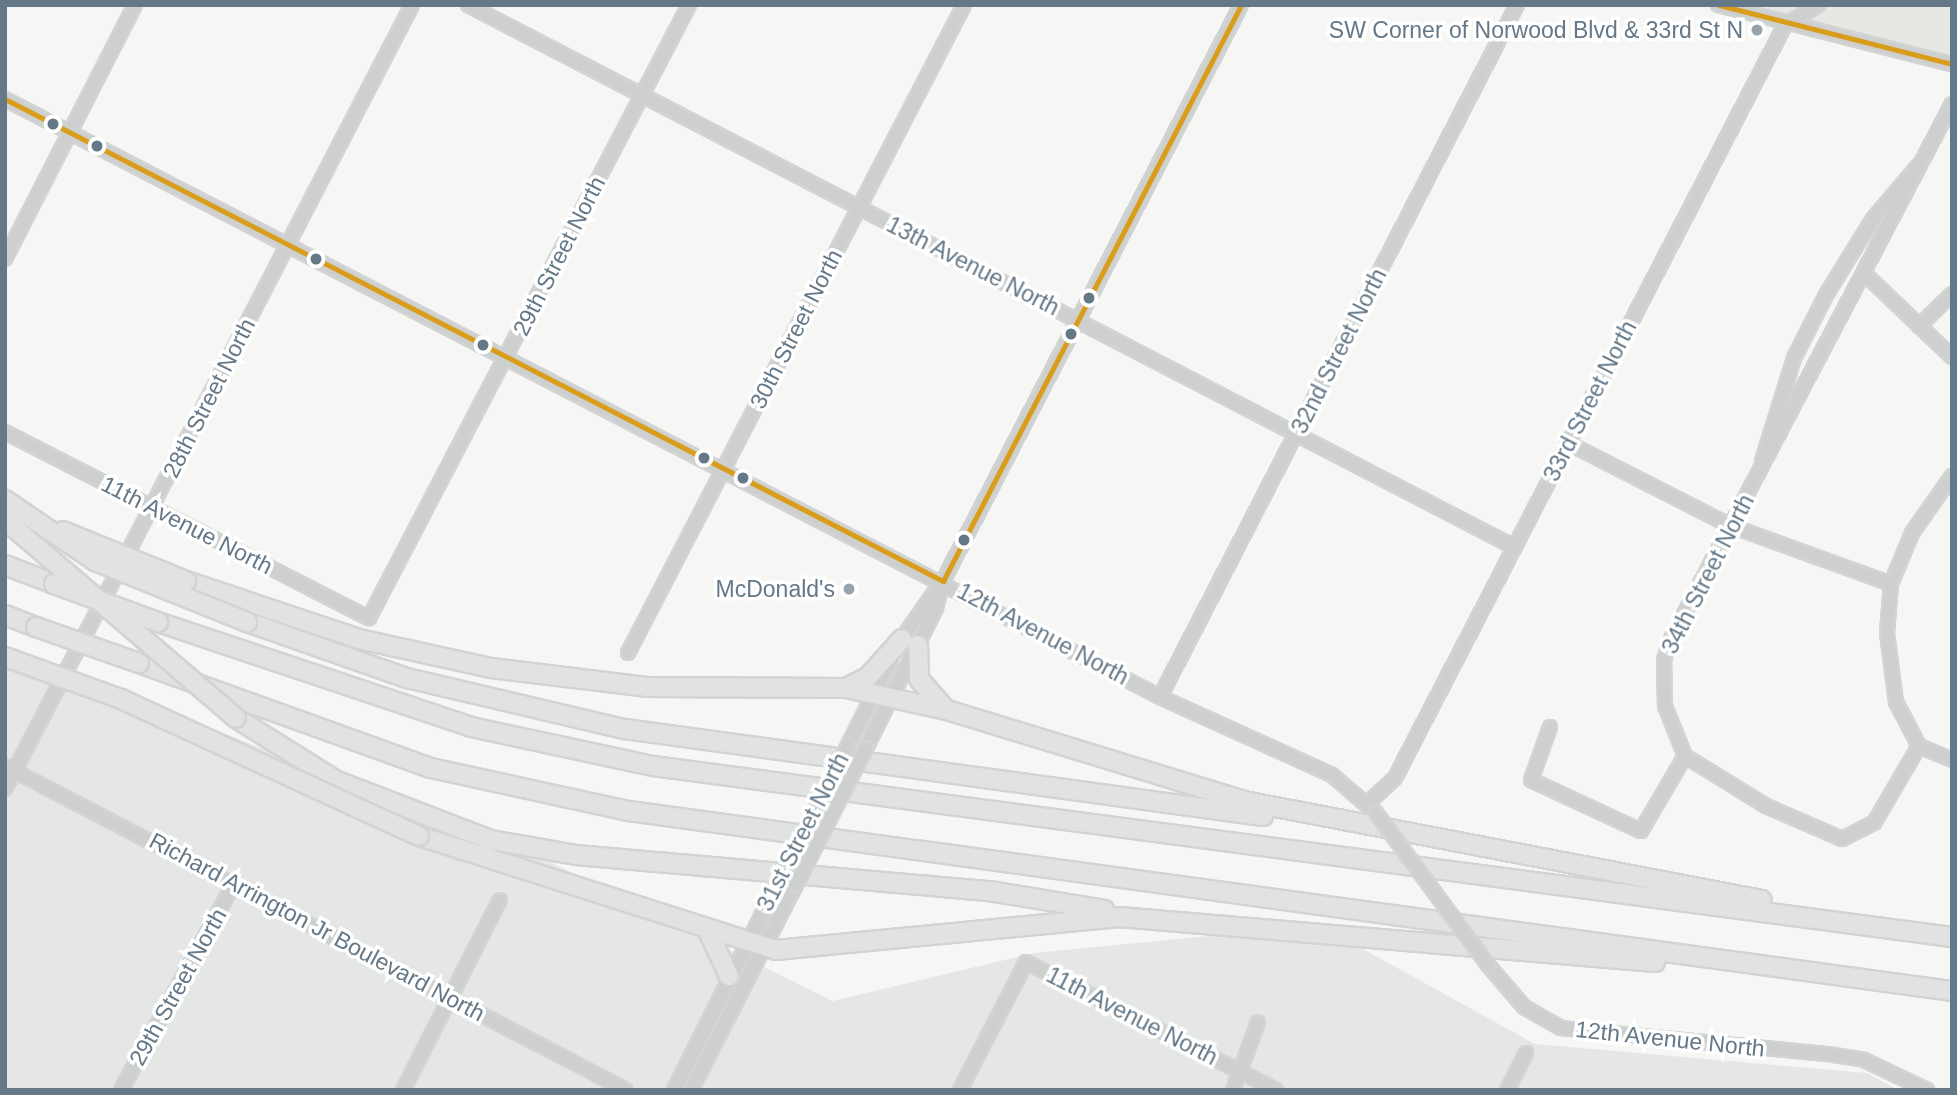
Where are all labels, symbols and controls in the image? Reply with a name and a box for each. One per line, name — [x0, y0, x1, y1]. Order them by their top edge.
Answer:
place label: SW Corner of Norwood Blvd & 33rd St N — [1329, 16, 1743, 44]
marker: SW Corner of Norwood Blvd & 33rd St N — [1749, 22, 1765, 38]
unlabelled marker — [46, 117, 60, 131]
unlabelled marker — [90, 139, 104, 153]
street label: 29th Street North — [507, 172, 611, 340]
street label: 13th Avenue North — [881, 210, 1065, 322]
street label: 30th Street North — [744, 245, 848, 413]
unlabelled marker — [309, 252, 323, 266]
street label: 32nd Street North — [1285, 264, 1393, 438]
unlabelled marker — [1082, 291, 1096, 305]
street label: 28th Street North — [157, 314, 261, 482]
street label: 33rd Street North — [1538, 316, 1642, 486]
unlabelled marker — [1064, 327, 1078, 341]
unlabelled marker — [476, 338, 490, 352]
unlabelled marker — [697, 451, 711, 465]
street label: 11th Avenue North — [96, 470, 278, 580]
unlabelled marker — [736, 471, 750, 485]
street label: 34th Street North — [1656, 490, 1760, 658]
unlabelled marker — [957, 533, 971, 547]
place label: McDonald's — [716, 575, 835, 603]
street label: 12th Avenue North — [952, 577, 1134, 691]
marker: McDonald's — [841, 581, 857, 597]
street label: 31st Street North — [751, 748, 855, 916]
street label: Richard Arrington Jr Boulevard North — [144, 826, 490, 1028]
street label: 29th Street North — [123, 904, 233, 1070]
street label: 11th Avenue North — [1041, 961, 1223, 1071]
street label: 12th Avenue North — [1573, 1015, 1767, 1063]

